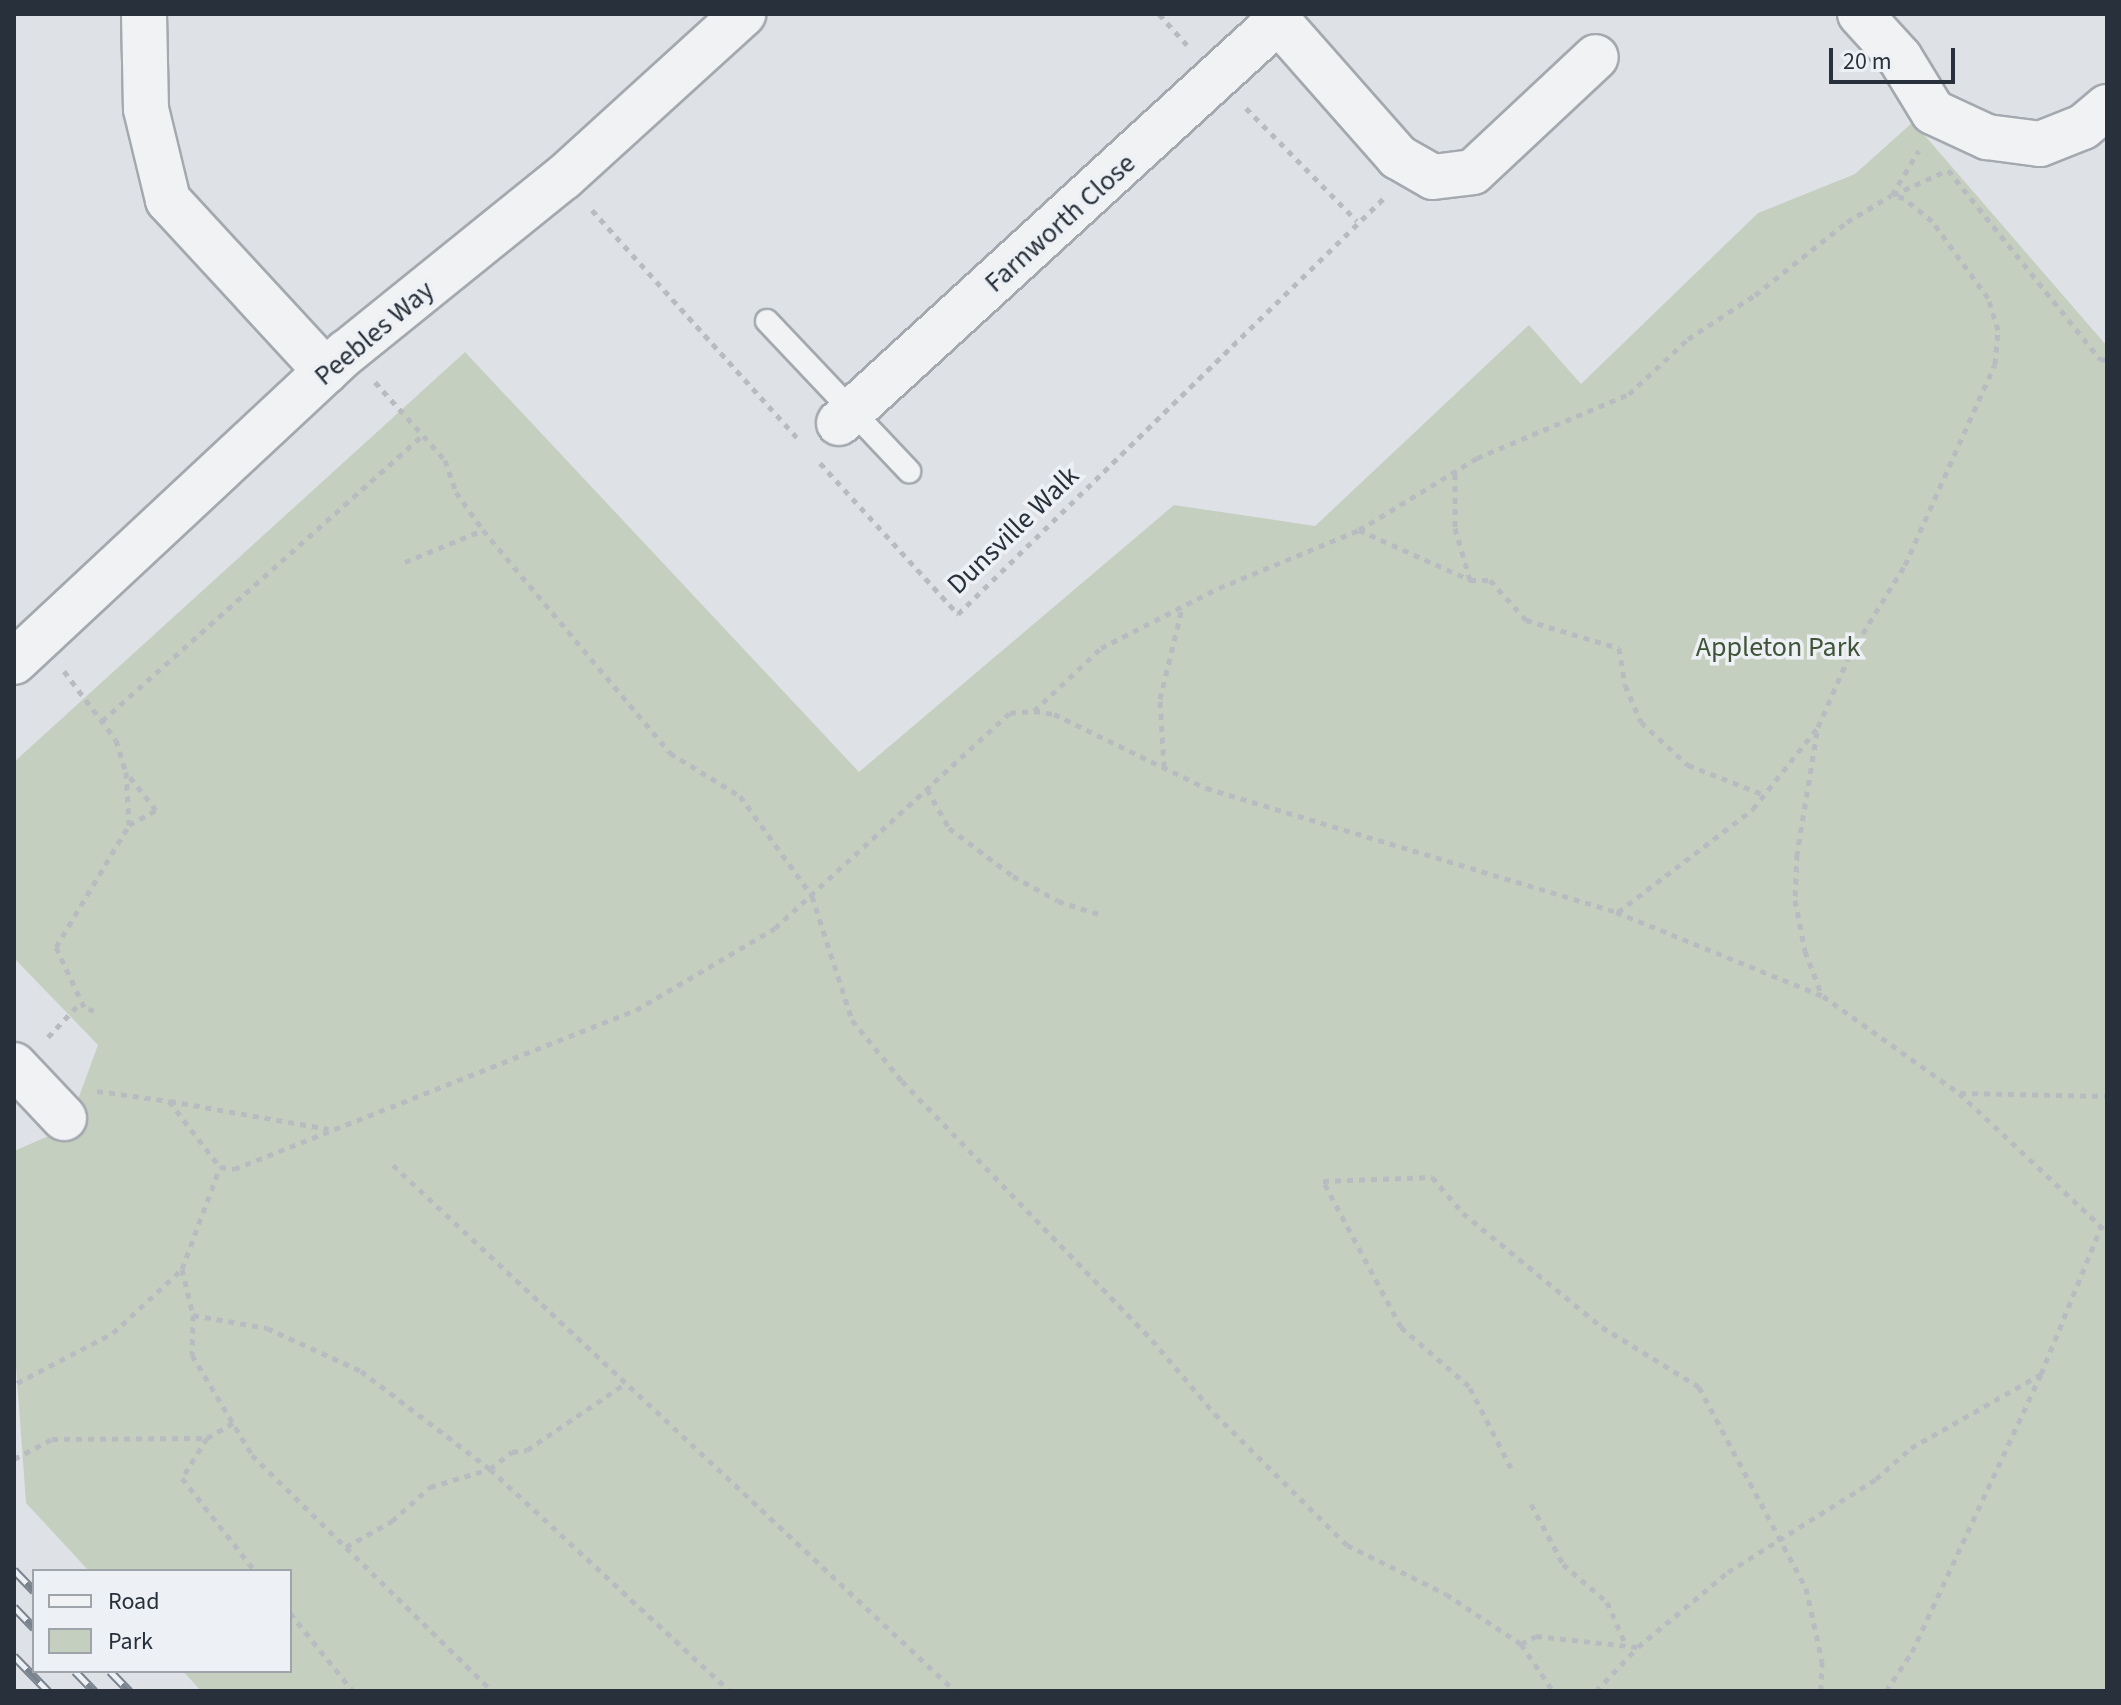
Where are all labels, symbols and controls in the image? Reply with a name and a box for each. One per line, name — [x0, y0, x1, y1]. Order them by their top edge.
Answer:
scale bar — [1833, 32, 1959, 82]
text: 20 m — [1843, 44, 1892, 79]
street label: Farnworth Close — [978, 147, 1142, 299]
street label: Peebles Way — [307, 273, 441, 393]
street label: Dunsville Walk — [940, 459, 1086, 601]
park label: Appleton Park — [1696, 630, 1860, 664]
legend — [32, 1569, 292, 1673]
text: Road — [108, 1584, 160, 1619]
text: Park — [108, 1624, 153, 1659]

